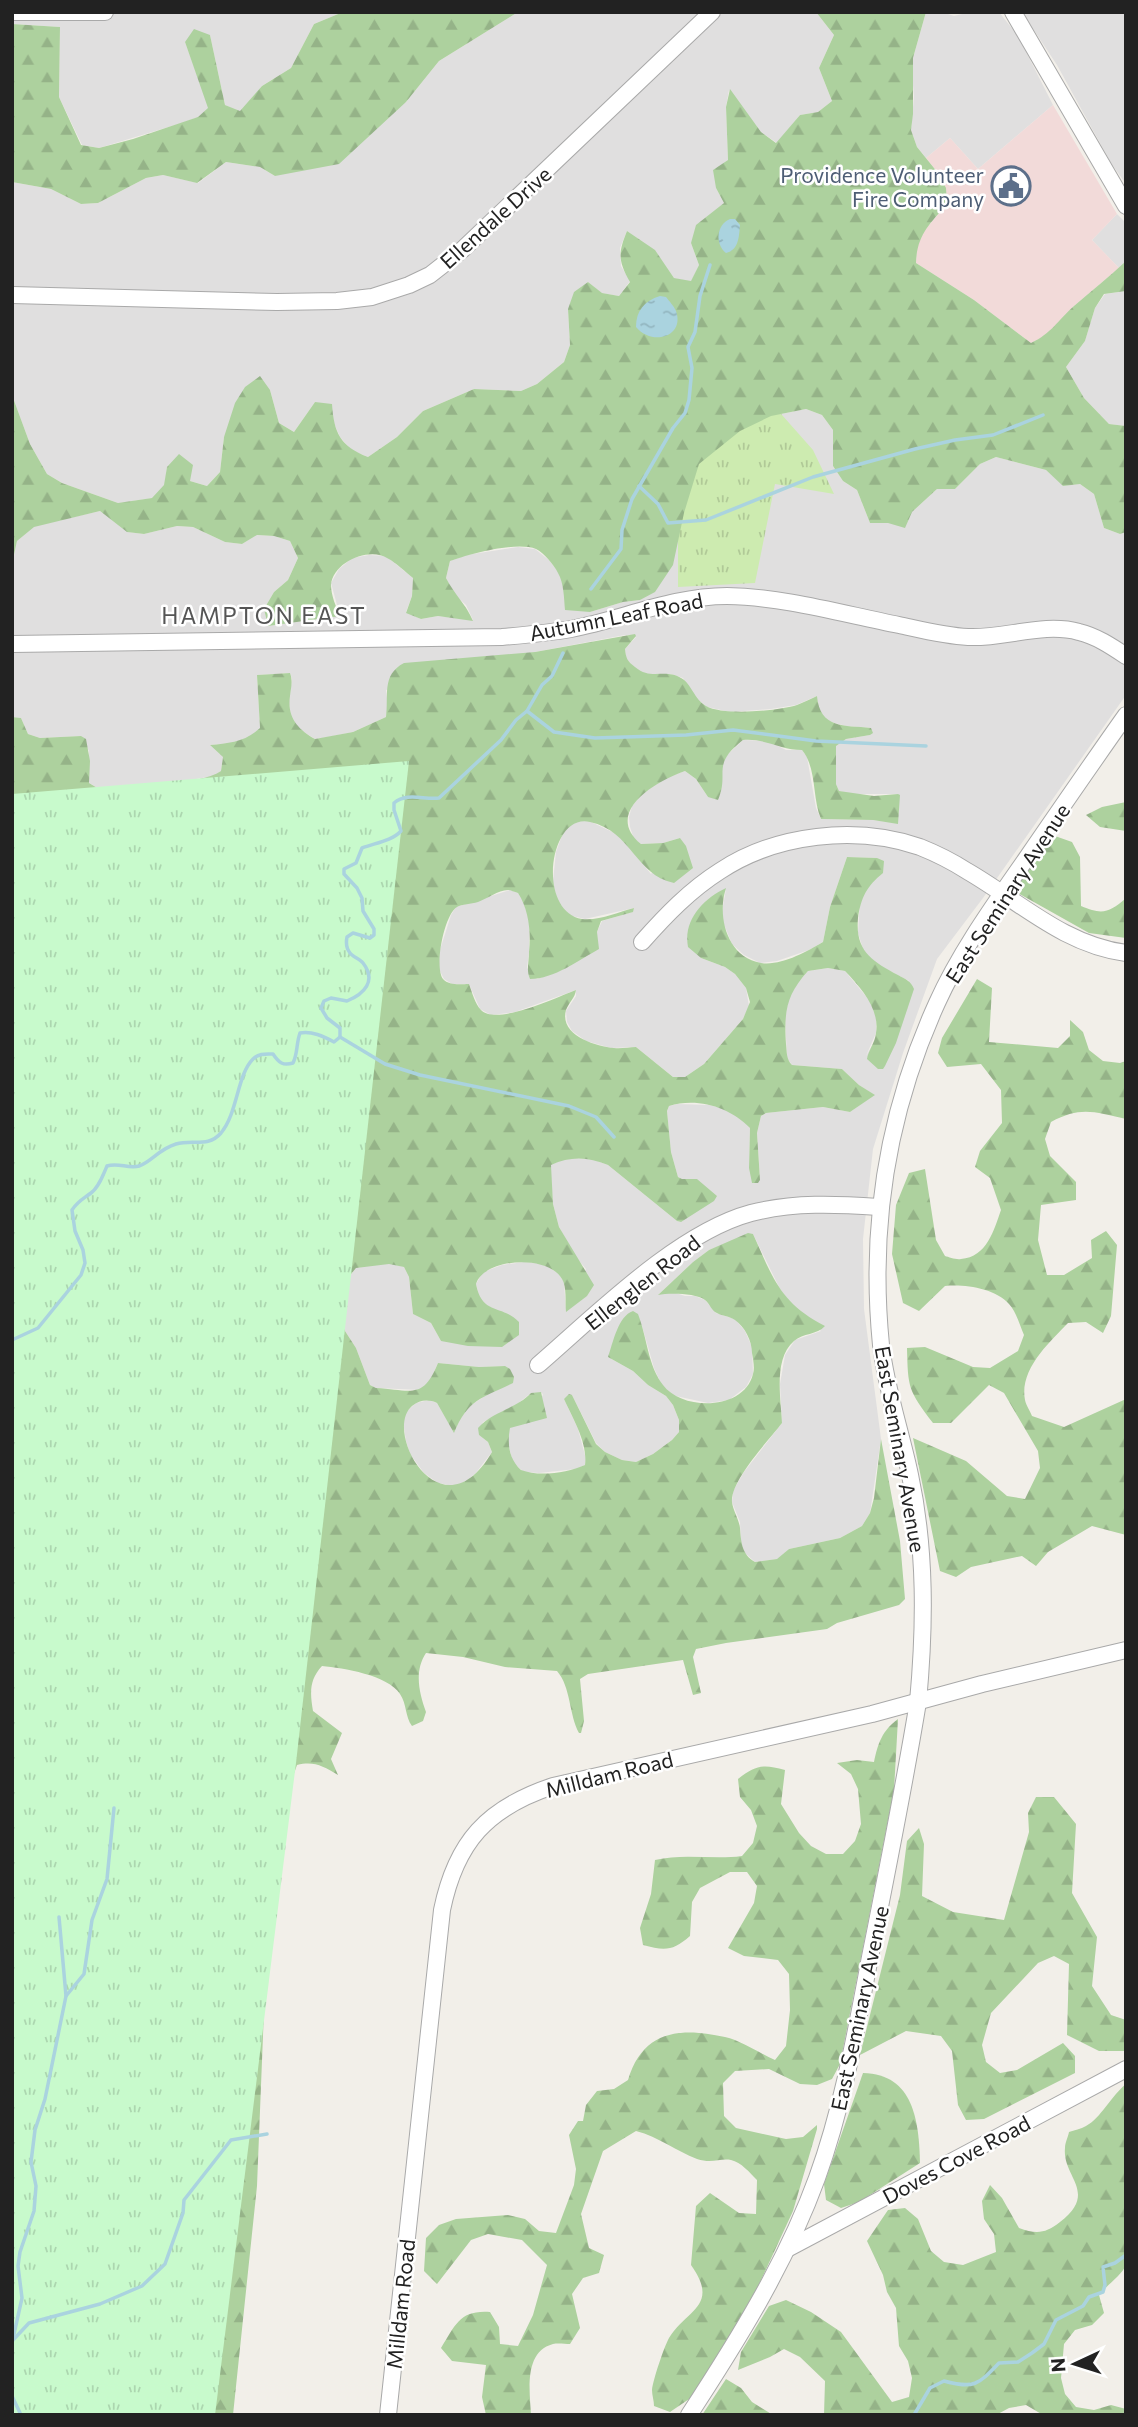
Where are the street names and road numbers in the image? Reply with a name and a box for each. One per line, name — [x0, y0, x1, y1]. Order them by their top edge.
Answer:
street label: Ellendale Drive — [434, 161, 556, 273]
street label: Autumn Leaf Road — [527, 587, 705, 645]
street label: East Seminary Avenue — [940, 799, 1074, 987]
street label: Ellenglen Road — [579, 1229, 705, 1335]
street label: East Seminary Avenue — [871, 1344, 931, 1554]
street label: Milldam Road — [543, 1746, 675, 1802]
street label: East Seminary Avenue — [825, 1903, 893, 2113]
street label: Doves Cove Road — [878, 2110, 1034, 2208]
street label: Milldam Road — [381, 2238, 419, 2370]

